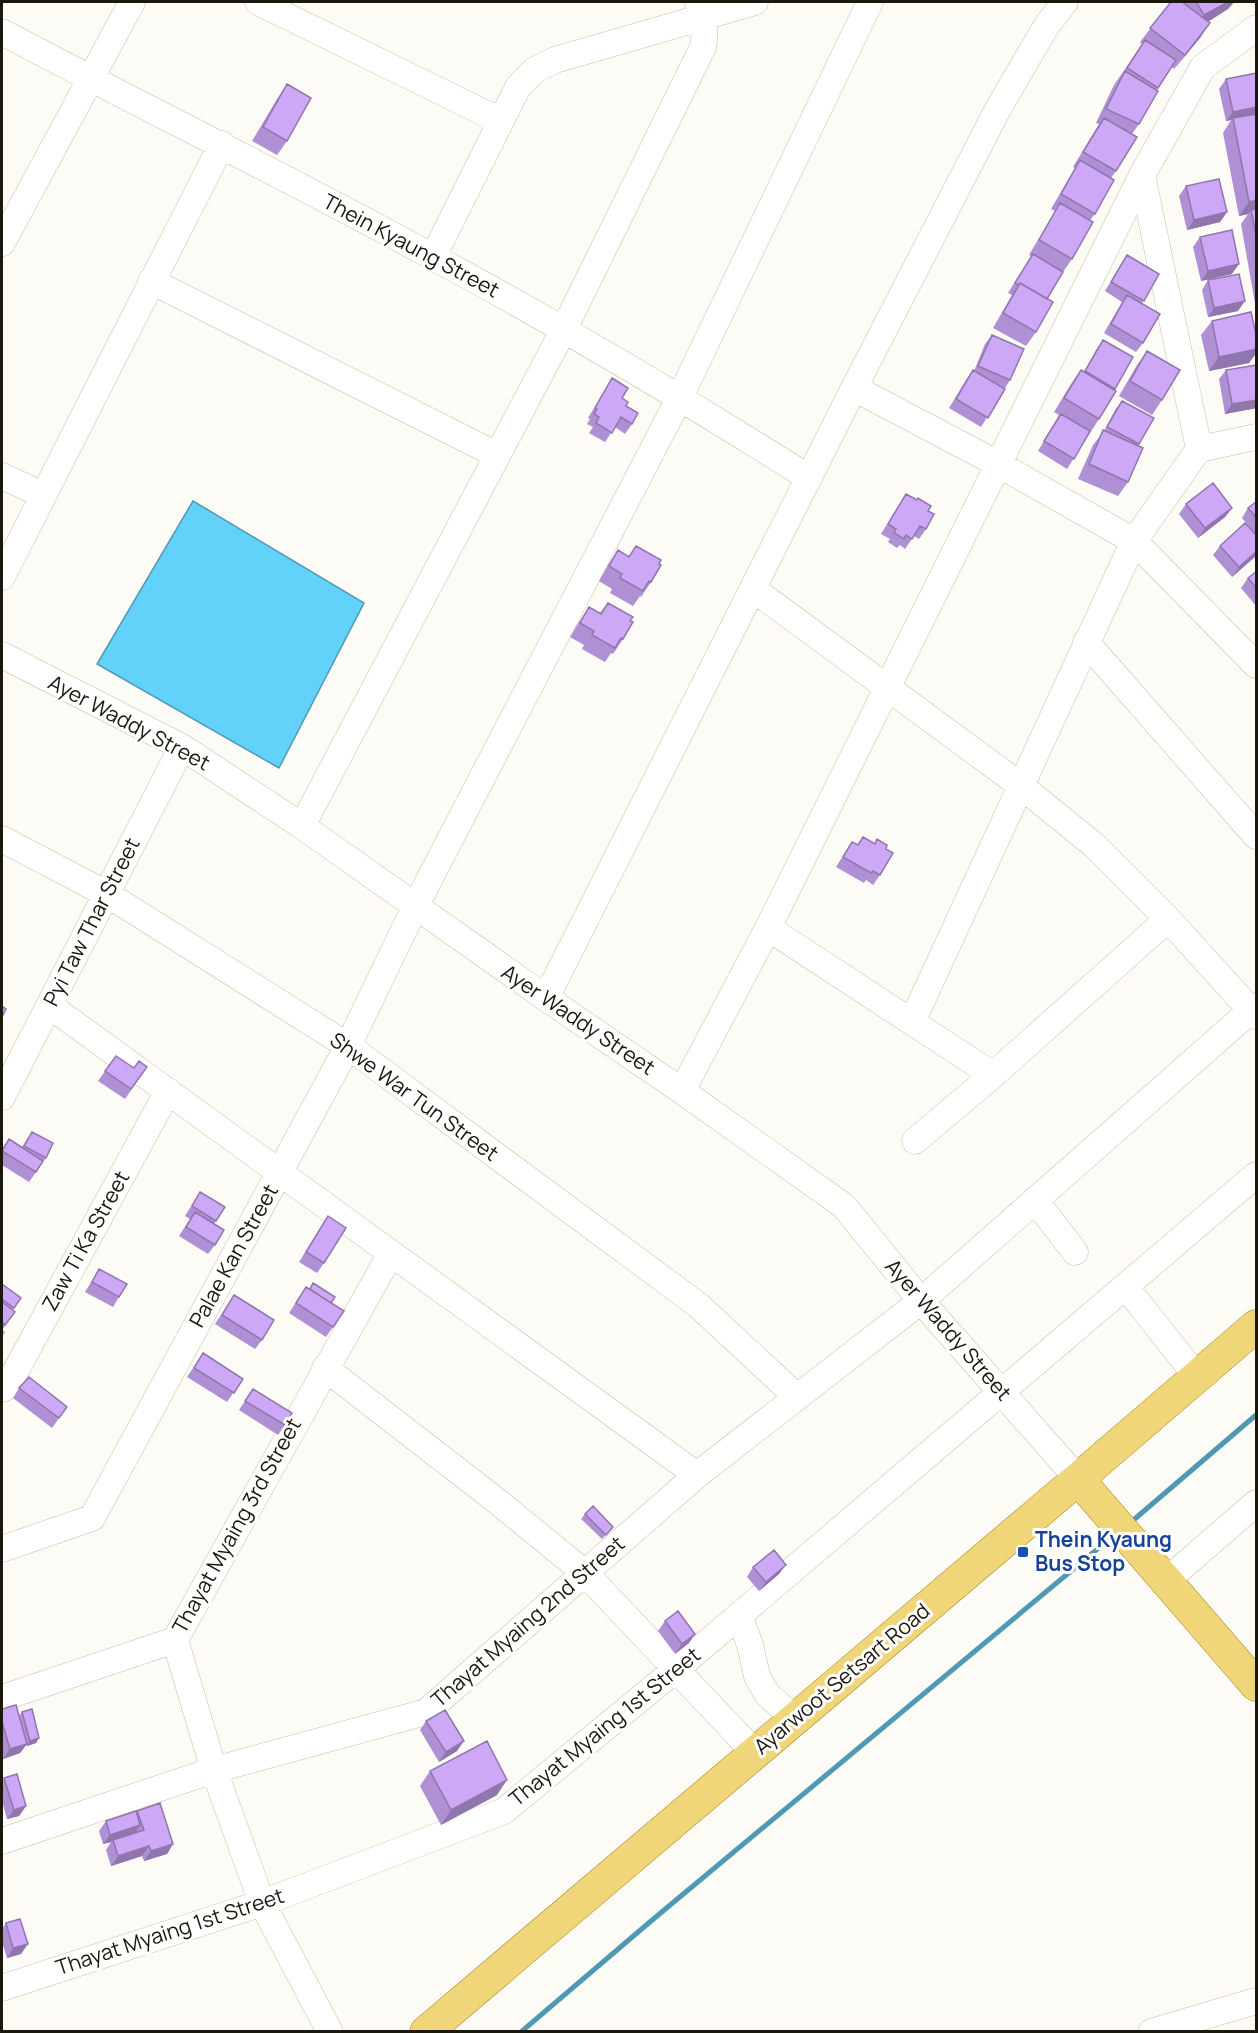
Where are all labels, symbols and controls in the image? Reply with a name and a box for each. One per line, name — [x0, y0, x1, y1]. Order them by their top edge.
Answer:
street label: Thein Kyaung Street — [318, 187, 505, 303]
street label: Ayer Waddy Street — [44, 668, 215, 777]
street label: Pyi Taw Thar Street — [37, 833, 146, 1011]
street label: Ayer Waddy Street — [496, 957, 661, 1081]
street label: Shwe War Tun Street — [325, 1025, 505, 1167]
street label: Zaw Ti Ka Street — [35, 1165, 135, 1316]
street label: Palae Kan Street — [182, 1179, 284, 1332]
street label: Ayer Waddy Street — [879, 1253, 1018, 1406]
street label: Thayat Myaing 3rd Street — [165, 1413, 307, 1638]
place label: Thein Kyaung Bus Stop — [1035, 1525, 1172, 1577]
street label: Thayat Myaing 2nd Street — [425, 1529, 630, 1713]
marker: Thein Kyaung Bus Stop — [1016, 1545, 1030, 1559]
street label: Ayarwoot Setsart Road — [747, 1596, 935, 1760]
street label: Thayat Myaing 1st Street — [503, 1640, 706, 1812]
street label: Thayat Myaing 1st Street — [52, 1881, 287, 1981]

